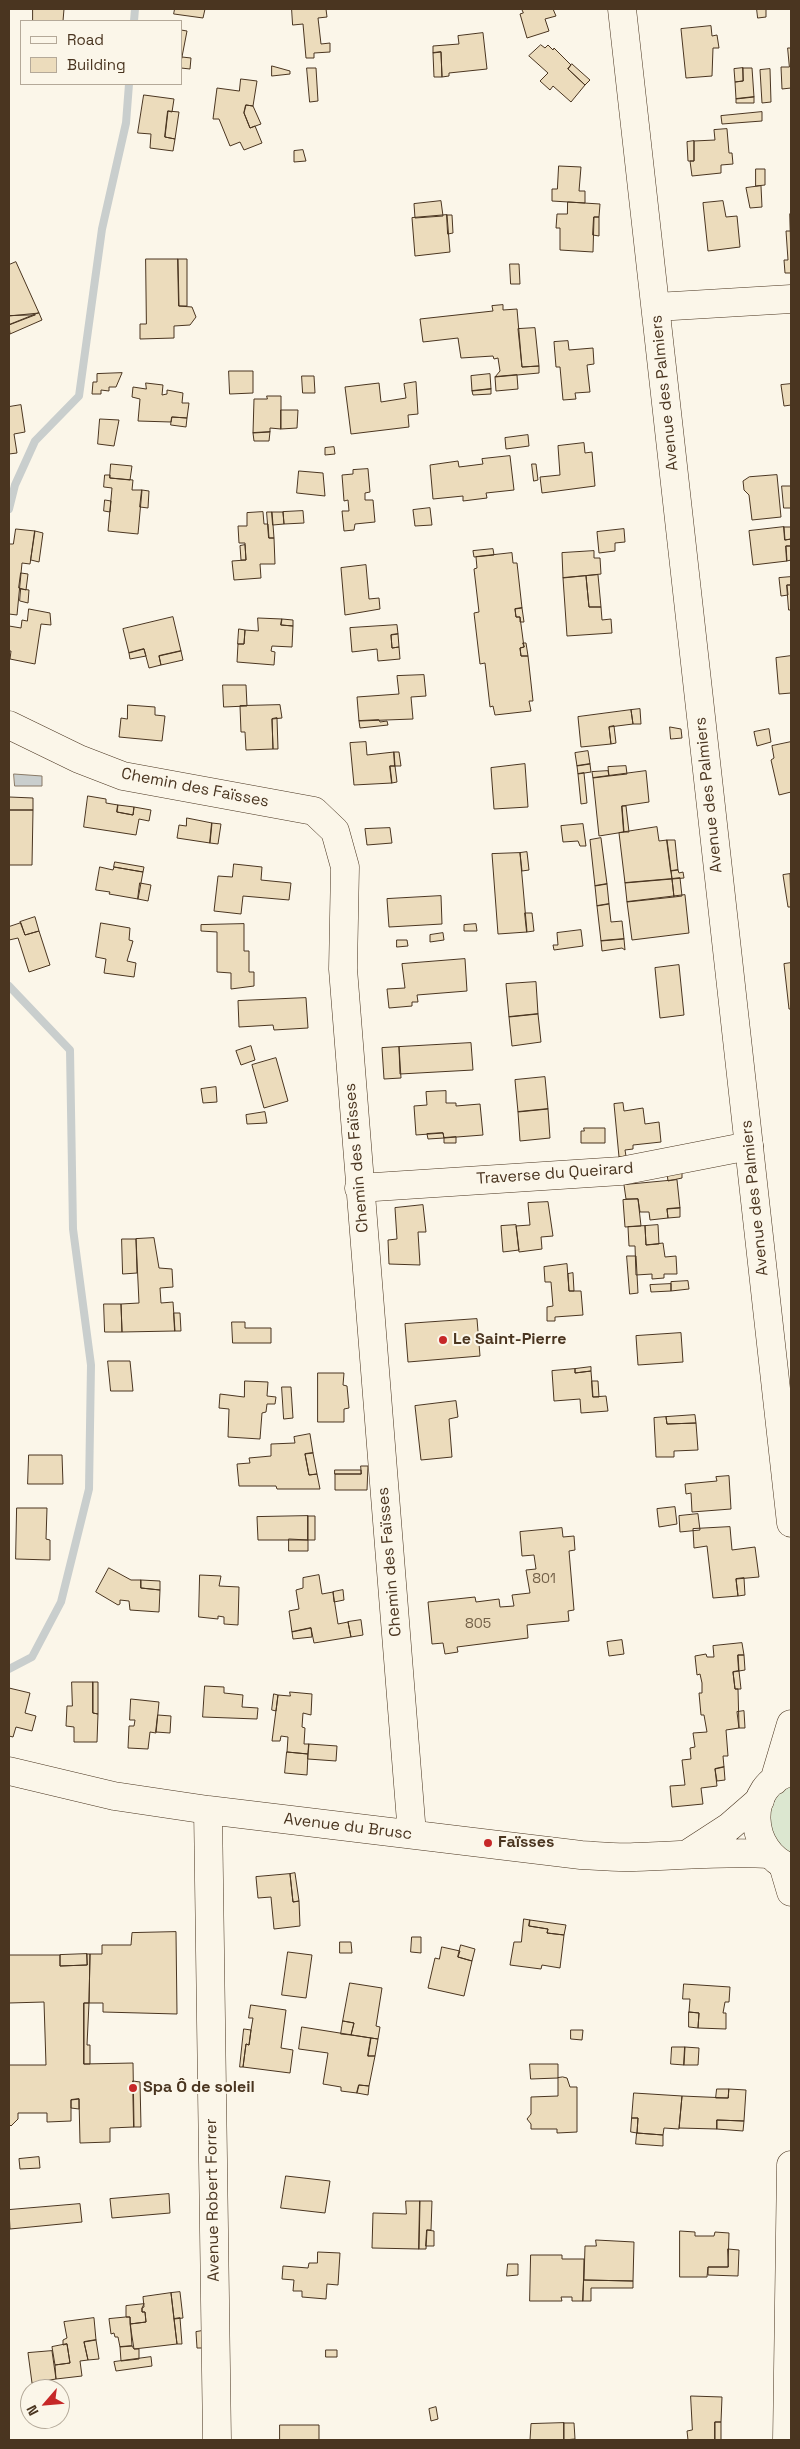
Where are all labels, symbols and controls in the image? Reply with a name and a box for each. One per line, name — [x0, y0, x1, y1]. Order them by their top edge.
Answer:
legend — [20, 20, 182, 85]
text: Road — [67, 30, 104, 49]
text: Building — [67, 55, 126, 74]
street label: Avenue des Palmiers — [647, 314, 683, 472]
street label: Avenue des Palmiers — [691, 716, 727, 874]
street label: Chemin des Faïsses — [120, 764, 270, 812]
street label: Chemin des Faïsses — [341, 1083, 373, 1233]
street label: Avenue des Palmiers — [737, 1119, 773, 1277]
street label: Traverse du Queirard — [476, 1159, 634, 1189]
place label: Le Saint-Pierre — [453, 1330, 566, 1350]
marker: Le Saint-Pierre — [437, 1334, 449, 1346]
street label: Chemin des Faïsses — [374, 1487, 406, 1637]
house number: 801 — [532, 1571, 556, 1587]
house number: 805 — [465, 1616, 491, 1632]
street label: Avenue du Brusc — [283, 1810, 413, 1844]
place label: Faïsses — [498, 1833, 554, 1853]
marker: Faïsses — [482, 1837, 494, 1849]
place label: Spa Ô de soleil — [143, 2078, 255, 2098]
marker: Spa Ô de soleil — [127, 2082, 139, 2094]
street label: Avenue Robert Forrer — [202, 2118, 224, 2282]
north arrow — [20, 2379, 70, 2429]
text: N — [22, 2402, 43, 2419]

